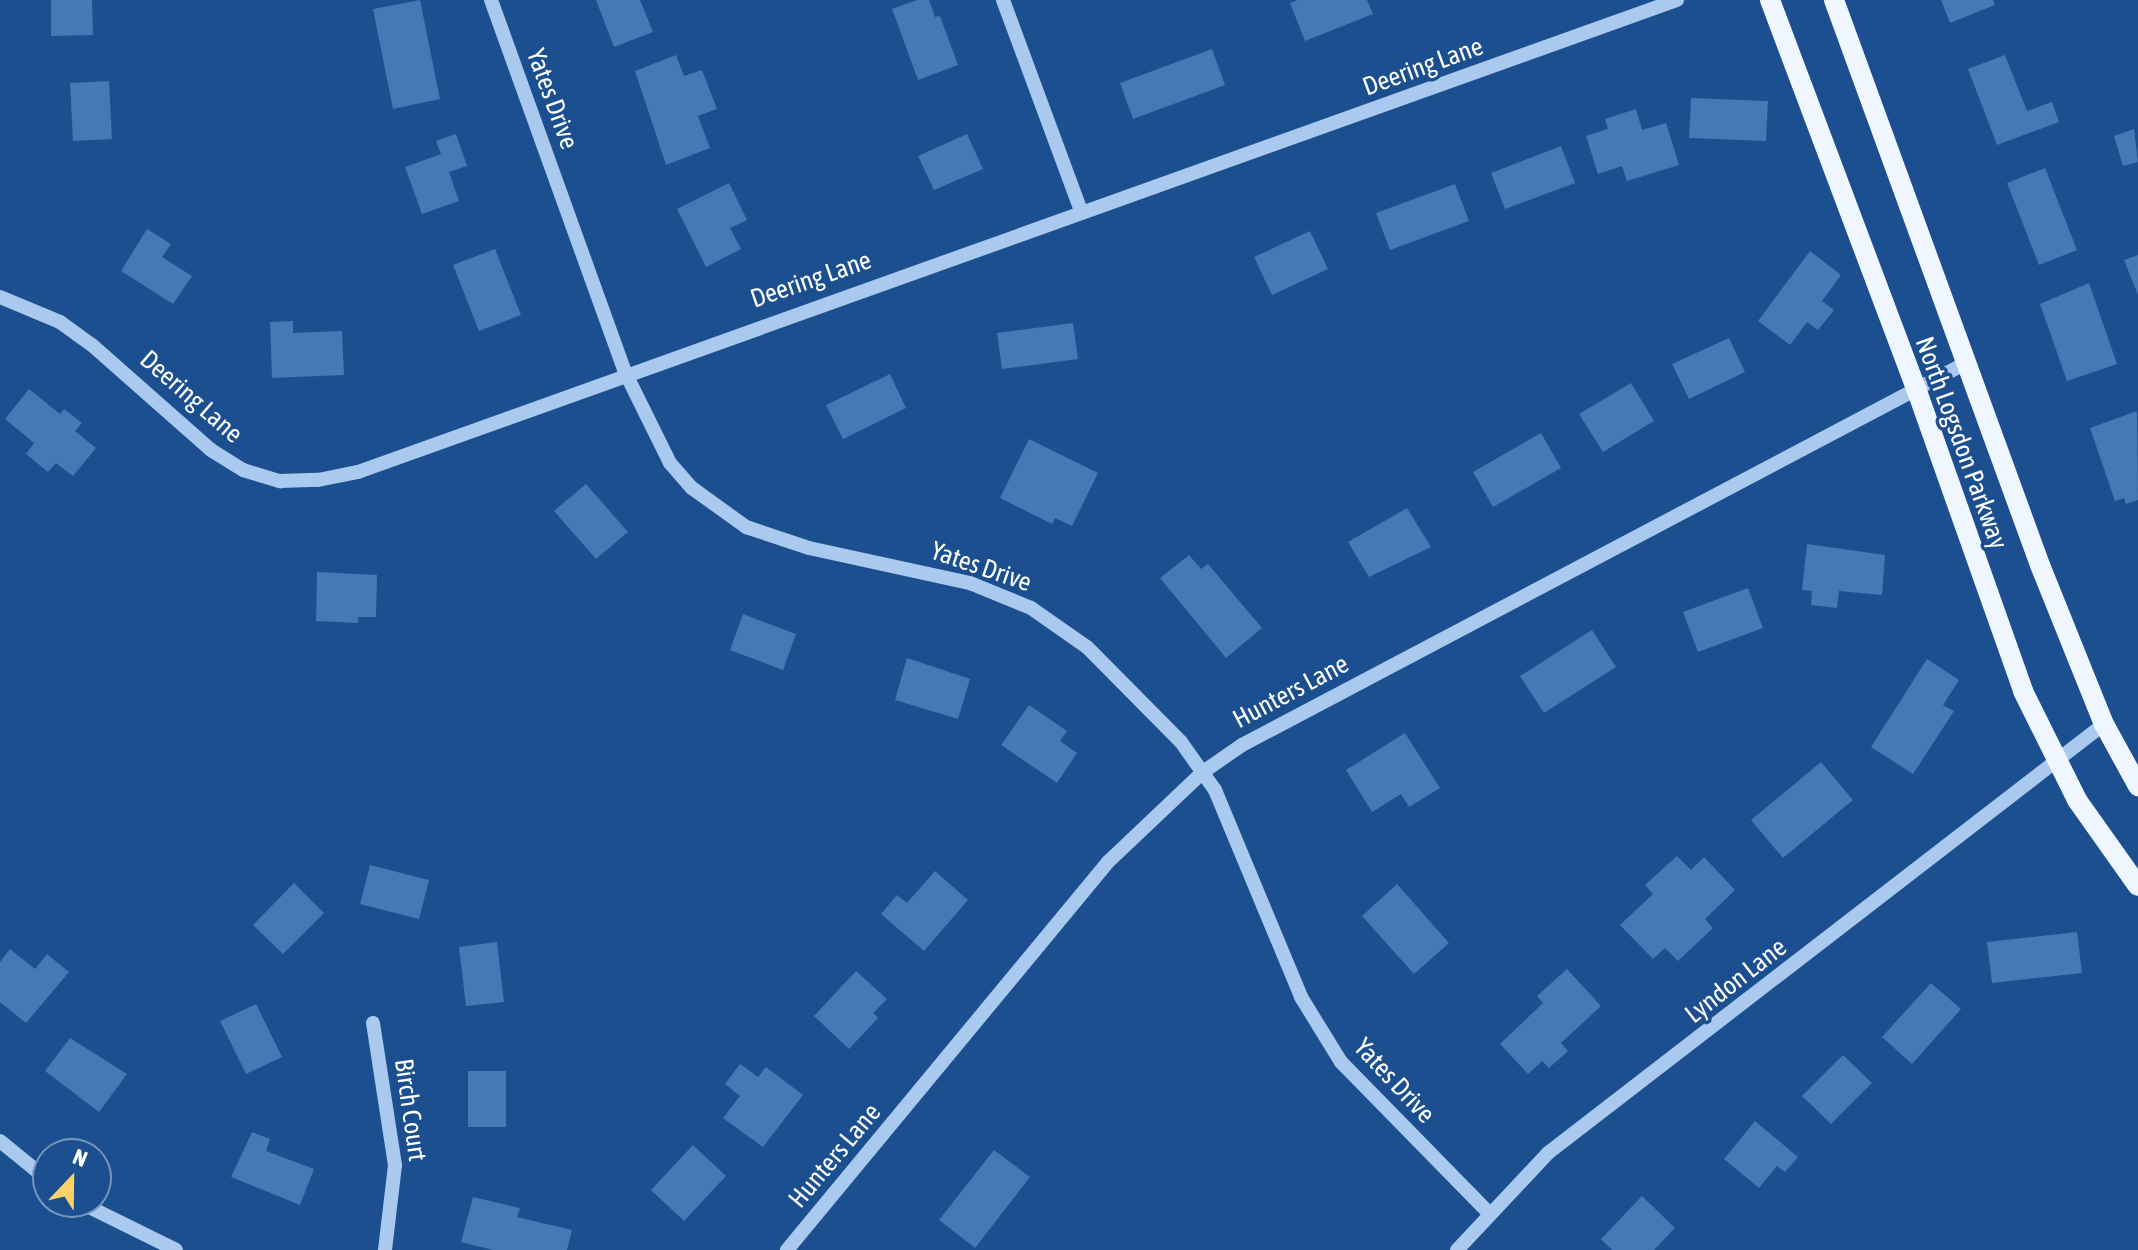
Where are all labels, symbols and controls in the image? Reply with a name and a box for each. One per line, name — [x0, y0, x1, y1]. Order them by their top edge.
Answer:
street label: Deering Lane — [1359, 31, 1487, 103]
street label: Yates Drive — [519, 45, 585, 153]
street label: Deering Lane — [747, 245, 875, 315]
street label: North Logsdon Parkway — [1908, 333, 2014, 553]
street label: Deering Lane — [133, 344, 249, 450]
street label: Yates Drive — [927, 535, 1035, 599]
street label: Hunters Lane — [1228, 649, 1354, 735]
street label: Lyndon Lane — [1679, 932, 1793, 1030]
street label: Yates Drive — [1347, 1032, 1441, 1130]
street label: Birch Court — [387, 1057, 433, 1163]
street label: Hunters Lane — [782, 1098, 888, 1214]
north arrow — [32, 1138, 112, 1218]
text: N — [69, 1143, 91, 1172]

